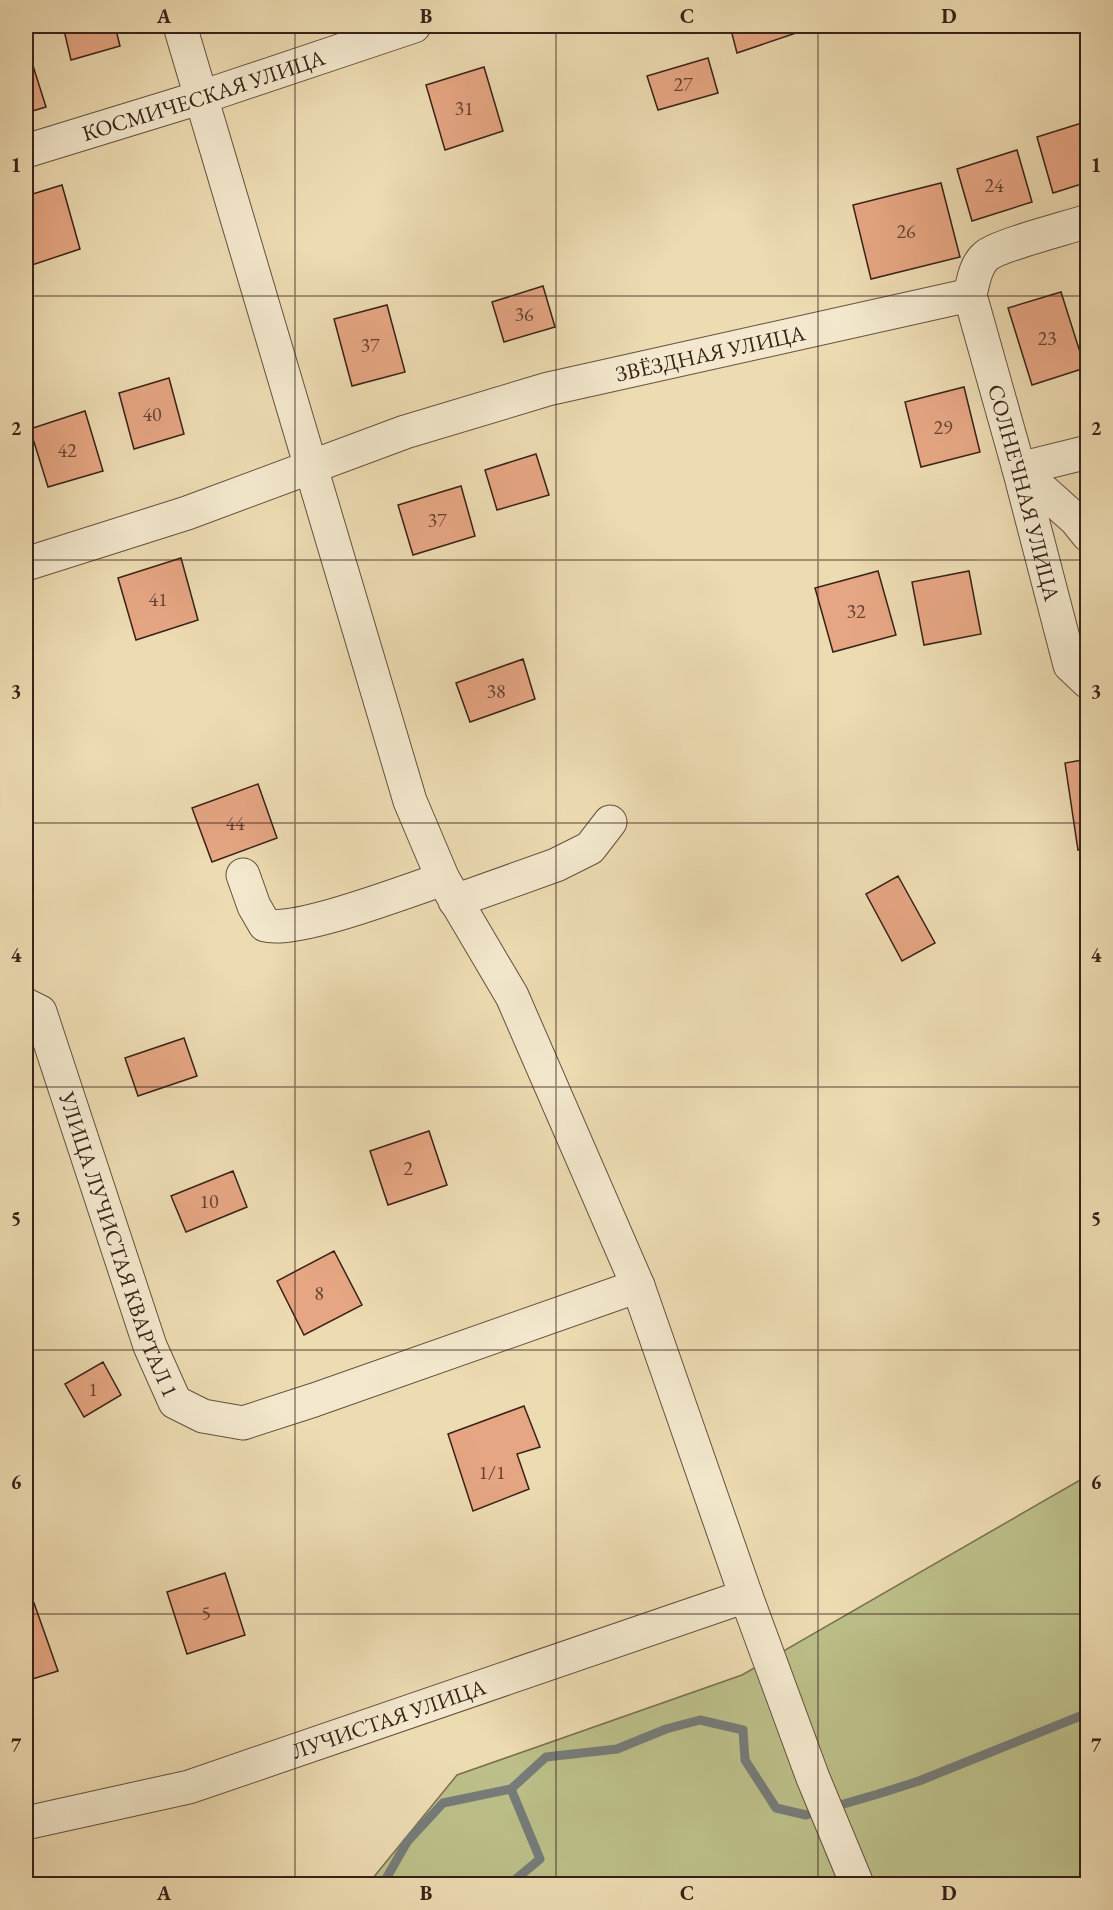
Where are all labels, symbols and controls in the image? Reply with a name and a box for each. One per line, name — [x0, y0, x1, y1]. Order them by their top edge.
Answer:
text: A — [156, 3, 172, 29]
text: B — [420, 3, 432, 29]
text: C — [680, 3, 694, 29]
text: D — [941, 3, 957, 29]
street label: КОСМИЧЕСКАЯ УЛИЦА — [79, 43, 330, 148]
house number: 27 — [673, 71, 693, 97]
house number: 31 — [454, 95, 474, 121]
text: 1 — [11, 152, 21, 178]
text: 1 — [1091, 152, 1101, 178]
house number: 24 — [984, 172, 1004, 198]
house number: 26 — [896, 218, 916, 244]
house number: 36 — [514, 301, 534, 327]
street label: ЗВЁЗДНАЯ УЛИЦА — [613, 318, 809, 389]
house number: 23 — [1037, 325, 1057, 351]
house number: 37 — [360, 332, 380, 358]
street label: СОЛНЕЧНАЯ УЛИЦА — [981, 381, 1067, 605]
house number: 40 — [142, 401, 162, 427]
house number: 29 — [933, 414, 953, 440]
text: 2 — [11, 415, 22, 441]
text: 2 — [1091, 415, 1102, 441]
house number: 42 — [57, 437, 77, 463]
house number: 37 — [427, 507, 447, 533]
house number: 41 — [148, 586, 168, 612]
house number: 32 — [846, 598, 866, 624]
text: 3 — [11, 678, 21, 704]
house number: 38 — [486, 678, 506, 704]
text: 3 — [1091, 678, 1101, 704]
house number: 44 — [225, 810, 245, 836]
text: 4 — [11, 942, 22, 968]
text: 4 — [1091, 942, 1102, 968]
street label: УЛИЦА ЛУЧИСТАЯ КВАРТАЛ 1 — [54, 1088, 188, 1398]
house number: 2 — [403, 1155, 413, 1181]
house number: 10 — [199, 1188, 219, 1214]
text: 5 — [11, 1205, 21, 1231]
text: 5 — [1091, 1205, 1101, 1231]
house number: 8 — [314, 1280, 324, 1306]
house number: 1 — [88, 1377, 98, 1401]
house number: 1/1 — [478, 1459, 506, 1485]
text: 6 — [11, 1469, 22, 1495]
text: 6 — [1091, 1469, 1102, 1495]
house number: 5 — [201, 1600, 211, 1626]
street label: ЛУЧИСТАЯ УЛИЦА — [288, 1672, 490, 1766]
text: 7 — [11, 1732, 22, 1758]
text: 7 — [1091, 1732, 1102, 1758]
text: A — [156, 1880, 172, 1906]
text: B — [420, 1880, 432, 1906]
text: C — [680, 1880, 694, 1906]
text: D — [941, 1880, 957, 1906]

